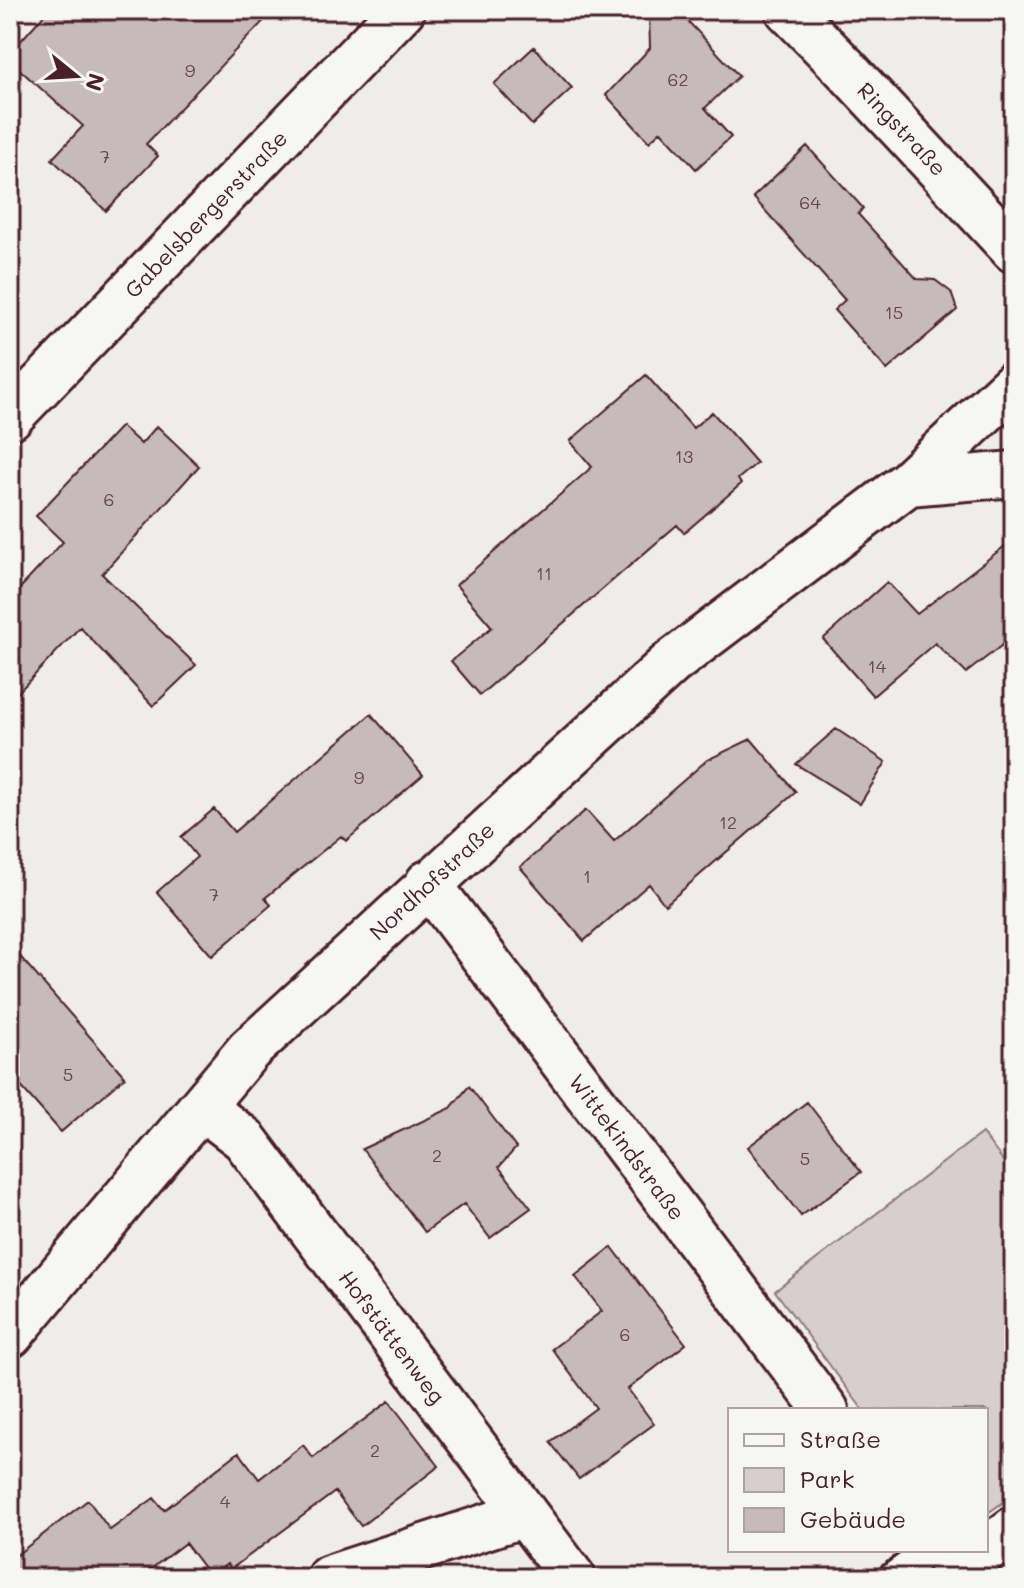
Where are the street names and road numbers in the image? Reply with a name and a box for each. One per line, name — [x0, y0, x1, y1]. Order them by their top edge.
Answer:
street label: Ringstraße — [851, 75, 953, 182]
street label: Gabelsbergerstraße — [118, 123, 293, 304]
street label: Nordhofstraße — [363, 815, 500, 946]
street label: Wittekindstraße — [563, 1068, 692, 1226]
street label: Hofstättenweg — [333, 1264, 452, 1409]

